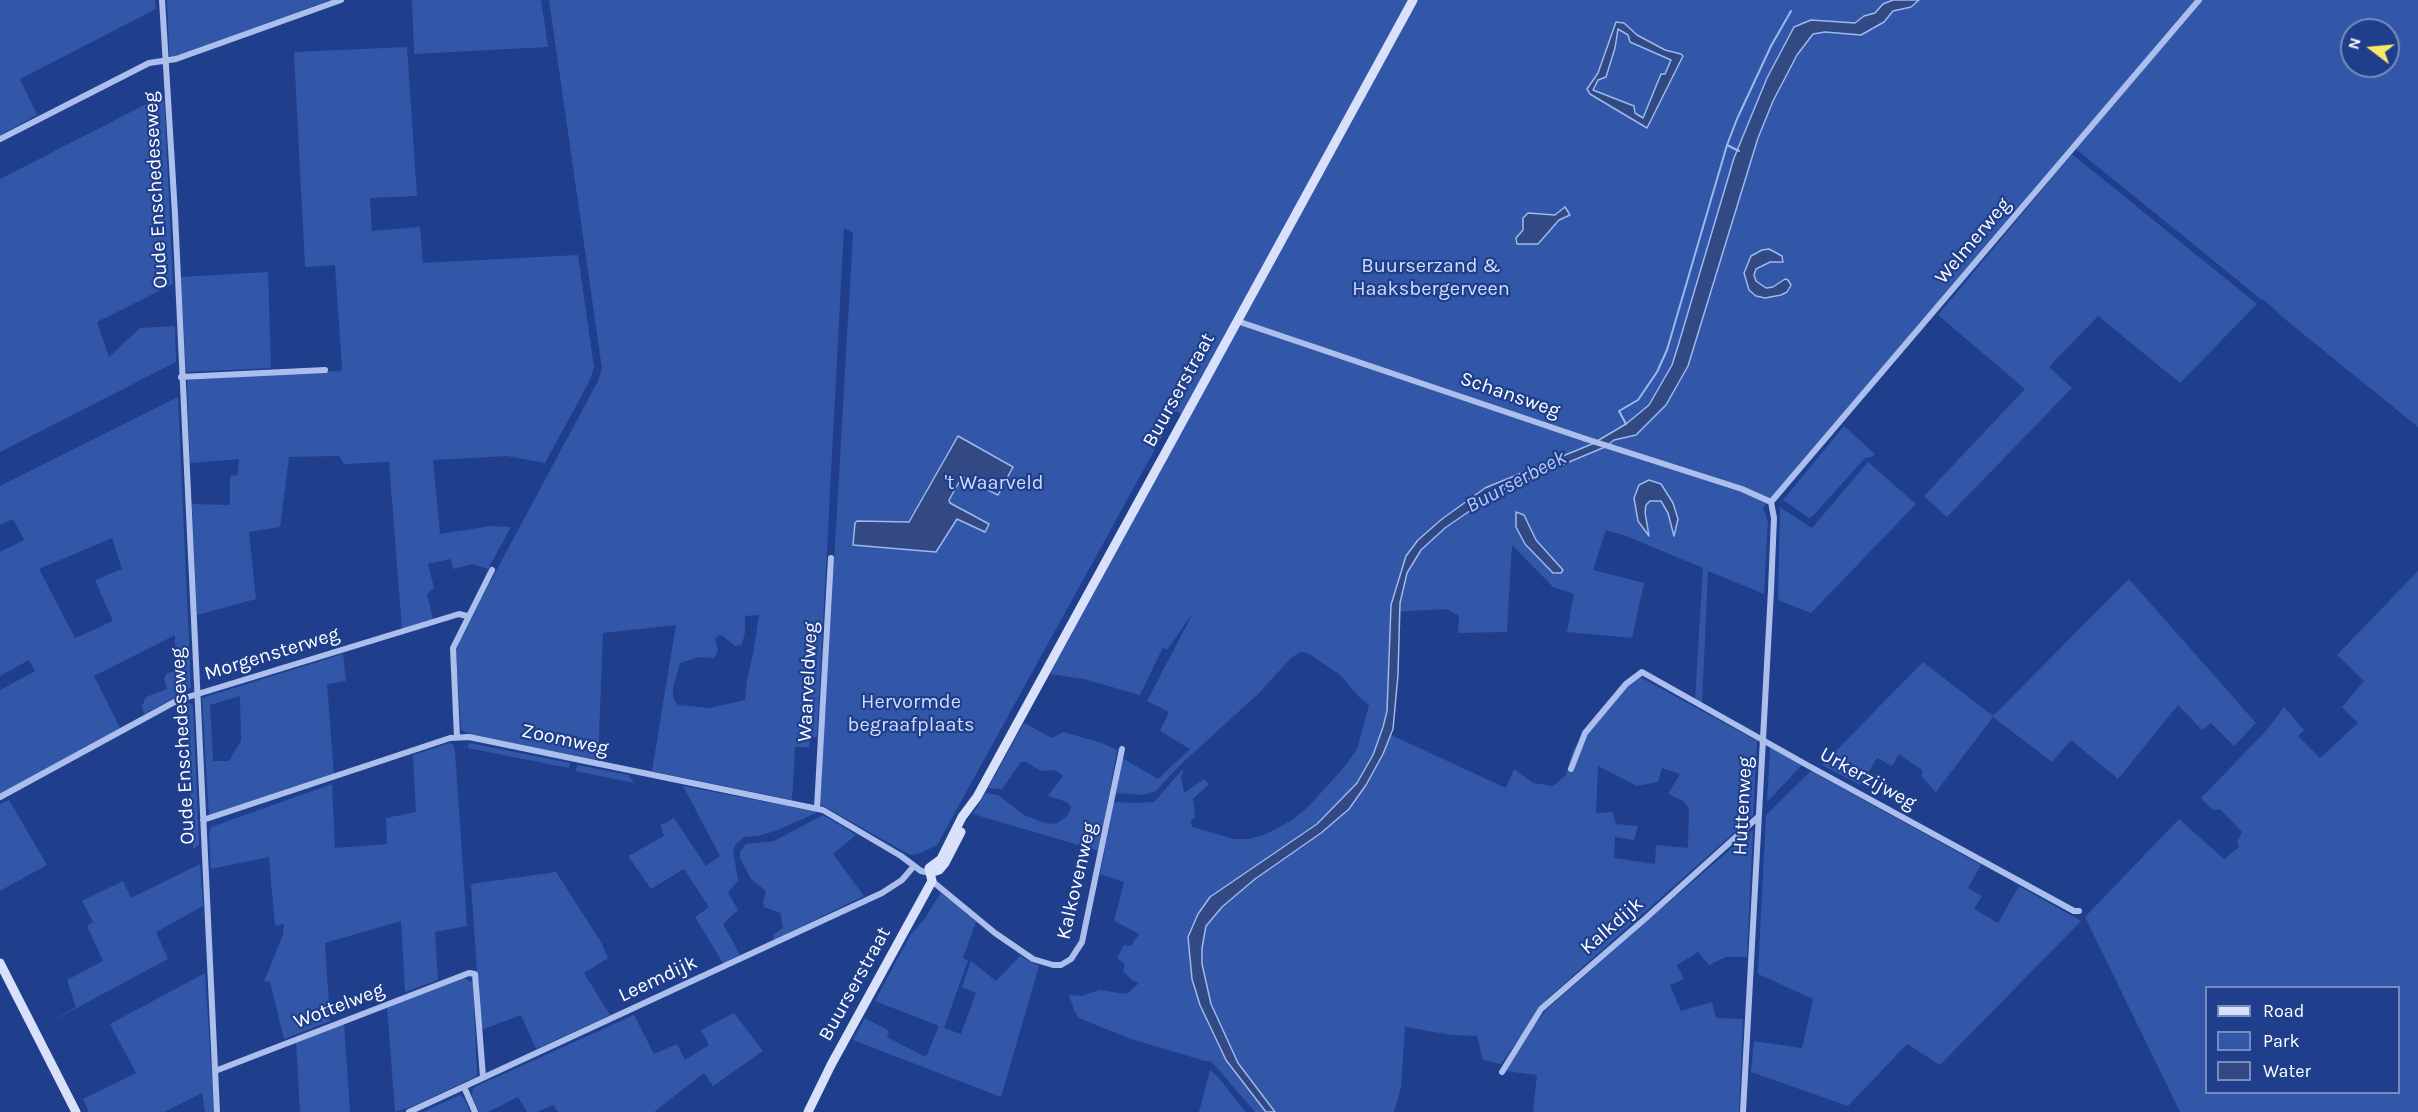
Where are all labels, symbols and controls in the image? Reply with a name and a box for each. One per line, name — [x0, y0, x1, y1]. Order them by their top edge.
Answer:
north arrow — [2340, 18, 2400, 78]
text: N — [2343, 35, 2365, 52]
street label: Oude Enschedeseweg — [139, 91, 173, 289]
street label: Welmerweg — [1930, 193, 2016, 289]
park label: Buurserzand & Haaksbergerveen — [1352, 254, 1510, 301]
street label: Buurserstraat — [1138, 329, 1220, 451]
street label: Schansweg — [1457, 367, 1563, 423]
water label: Buurserbeek — [1462, 445, 1570, 519]
park label: 't Waarveld — [944, 471, 1044, 495]
street label: Waarveldweg — [793, 621, 823, 743]
street label: Morgensterweg — [202, 622, 342, 686]
street label: Oude Enschedeseweg — [166, 647, 200, 845]
park label: Hervormde begraafplaats — [848, 690, 974, 737]
street label: Zoomweg — [519, 719, 611, 761]
street label: Urkerzijweg — [1815, 743, 1921, 815]
street label: Huttenweg — [1728, 756, 1758, 856]
street label: Kalkovenweg — [1052, 820, 1102, 942]
street label: Kalkdijk — [1576, 892, 1648, 960]
street label: Buurserstraat — [814, 923, 896, 1045]
street label: Leemdijk — [615, 950, 701, 1008]
street label: Wottelweg — [290, 978, 388, 1034]
legend — [2205, 986, 2400, 1094]
text: Road — [2263, 1000, 2304, 1022]
text: Park — [2263, 1030, 2300, 1052]
text: Water — [2263, 1060, 2311, 1082]

